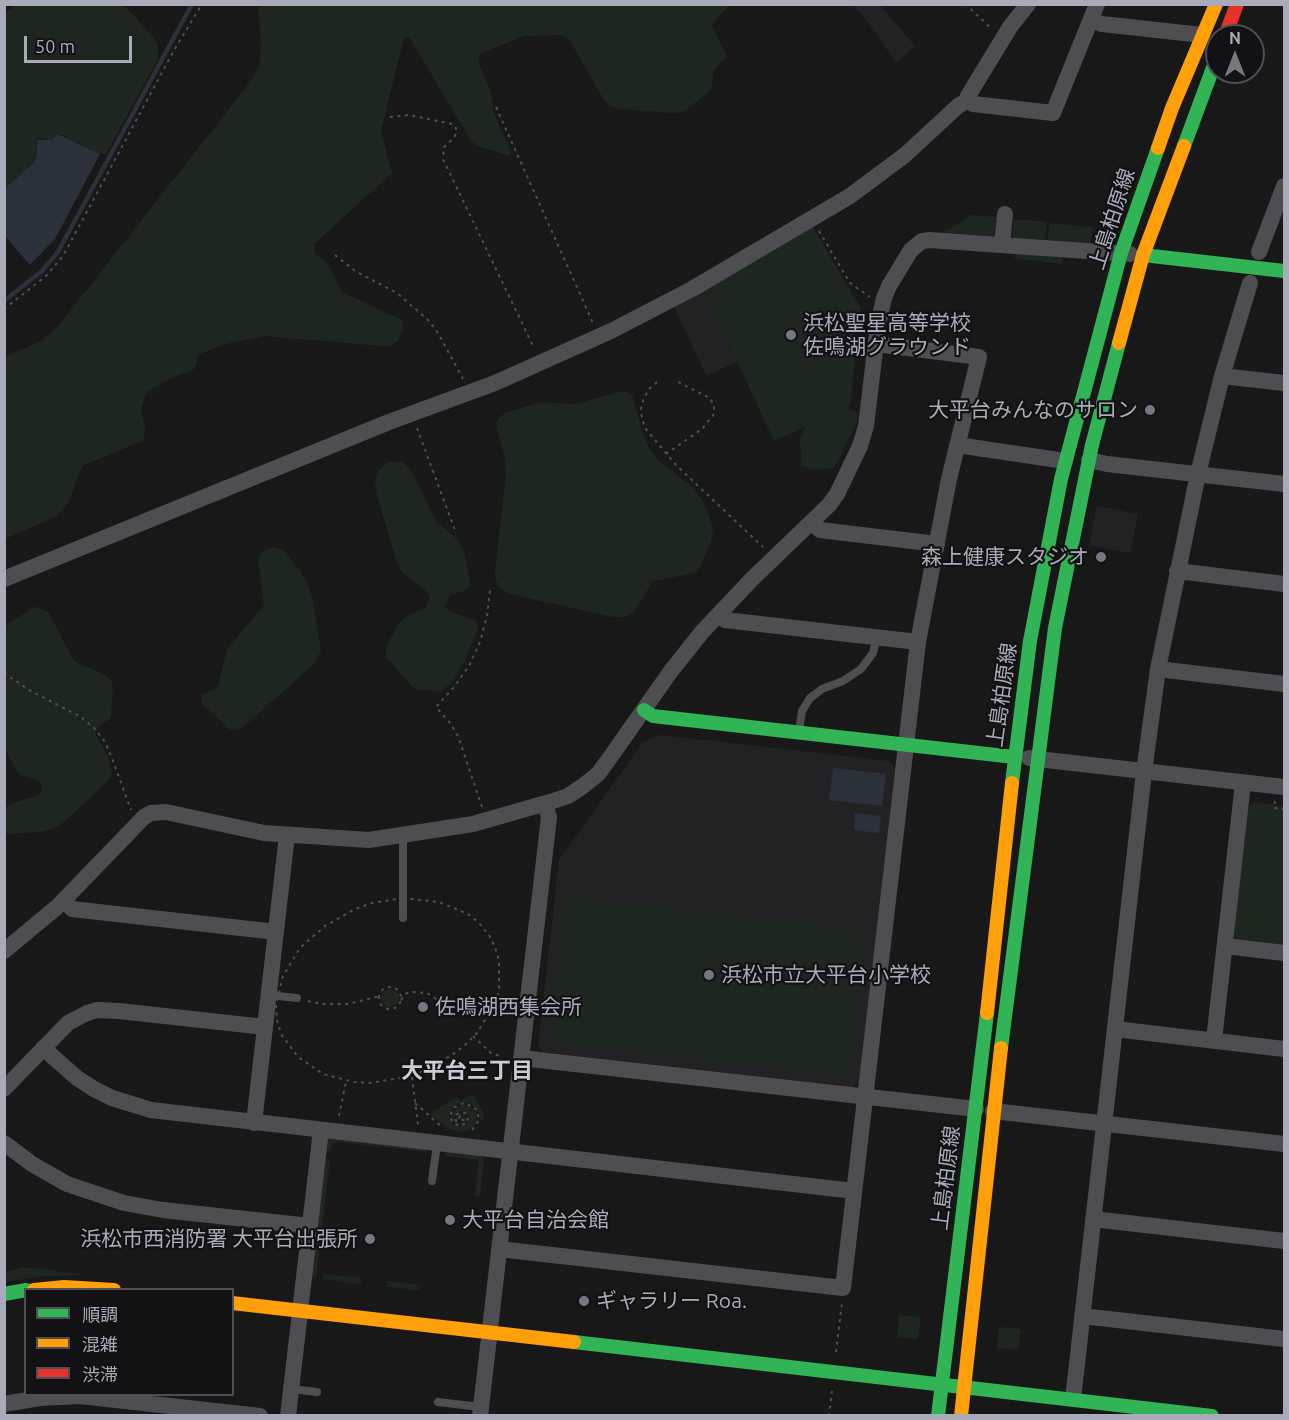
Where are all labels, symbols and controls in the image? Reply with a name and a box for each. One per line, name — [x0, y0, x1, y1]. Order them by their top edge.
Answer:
scale bar — [27, 24, 135, 62]
north arrow — [1205, 24, 1265, 84]
text: N — [1229, 29, 1241, 47]
text: 50 m — [35, 36, 75, 56]
street label: 上島柏原線 — [1084, 165, 1140, 273]
place label: 浜松聖星高等学校 佐鳴湖グラウンド — [803, 310, 971, 360]
marker: 浜松聖星高等学校 佐鳴湖グラウンド — [784, 328, 798, 342]
place label: 大平台みんなのサロン — [928, 397, 1138, 423]
marker: 大平台みんなのサロン — [1143, 403, 1157, 417]
place label: 森上健康スタジオ — [921, 544, 1089, 570]
marker: 森上健康スタジオ — [1094, 550, 1108, 564]
street label: 上島柏原線 — [982, 641, 1022, 749]
place label: 浜松市立大平台小学校 — [721, 962, 931, 988]
marker: 浜松市立大平台小学校 — [702, 968, 716, 982]
place label: 佐鳴湖西集会所 — [435, 994, 582, 1020]
marker: 佐鳴湖西集会所 — [416, 1000, 430, 1014]
district label: 大平台三丁目 — [401, 1058, 533, 1084]
street label: 上島柏原線 — [927, 1124, 965, 1232]
place label: 大平台自治会館 — [462, 1207, 609, 1233]
marker: 大平台自治会館 — [443, 1213, 457, 1227]
place label: 浜松市西消防署 大平台出張所 — [80, 1226, 358, 1252]
marker: 浜松市西消防署 大平台出張所 — [363, 1232, 377, 1246]
legend — [24, 1288, 234, 1396]
place label: ギャラリー Roa. — [596, 1288, 747, 1314]
marker: ギャラリー Roa. — [577, 1294, 591, 1308]
text: 順調 — [82, 1304, 118, 1324]
text: 混雑 — [82, 1334, 118, 1354]
text: 渋滞 — [82, 1364, 118, 1384]

